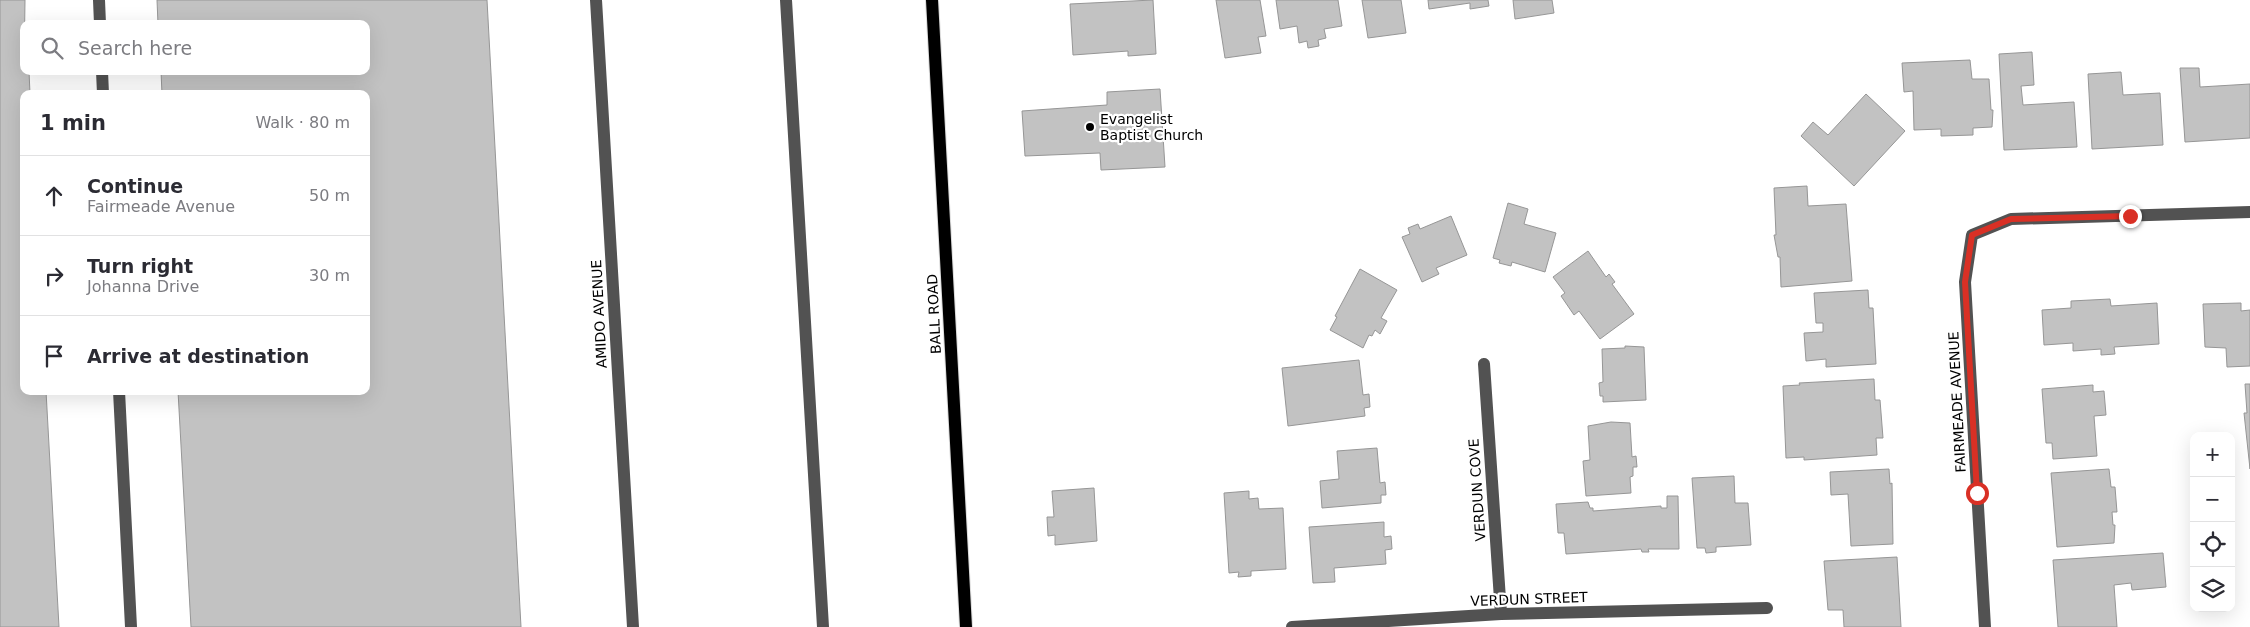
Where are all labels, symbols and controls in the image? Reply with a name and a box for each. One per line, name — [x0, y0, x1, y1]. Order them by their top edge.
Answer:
search box — [20, 20, 370, 75]
icon: search — [38, 34, 66, 62]
text: Search here — [78, 37, 192, 59]
text: 1 min — [40, 111, 106, 135]
place label: Evangelist Baptist Church — [1100, 111, 1203, 143]
text: Walk · 80 m — [255, 113, 350, 132]
marker: Evangelist Baptist Church — [1084, 121, 1096, 133]
text: Continue — [87, 175, 183, 197]
icon: ahead — [40, 182, 68, 210]
text: 50 m — [309, 186, 350, 205]
text: Fairmeade Avenue — [87, 197, 235, 216]
route end — [2119, 205, 2142, 228]
text: Turn right — [87, 255, 193, 277]
street label: AMIDO AVENUE — [588, 259, 610, 369]
icon: right — [40, 262, 68, 290]
text: 30 m — [309, 266, 350, 285]
street label: BALL ROAD — [924, 274, 944, 354]
text: Johanna Drive — [87, 277, 199, 296]
street label: FAIRMEADE AVENUE — [1945, 331, 1969, 473]
icon: arrive — [40, 342, 68, 370]
text: Arrive at destination — [87, 345, 309, 367]
map controls — [2190, 432, 2235, 612]
button: + — [2190, 432, 2235, 477]
street label: VERDUN COVE — [1465, 438, 1489, 542]
button: − — [2190, 477, 2235, 522]
route start — [1966, 482, 1989, 505]
button: locate — [2190, 522, 2235, 567]
button: layers — [2190, 567, 2235, 612]
street label: VERDUN STREET — [1470, 589, 1588, 609]

